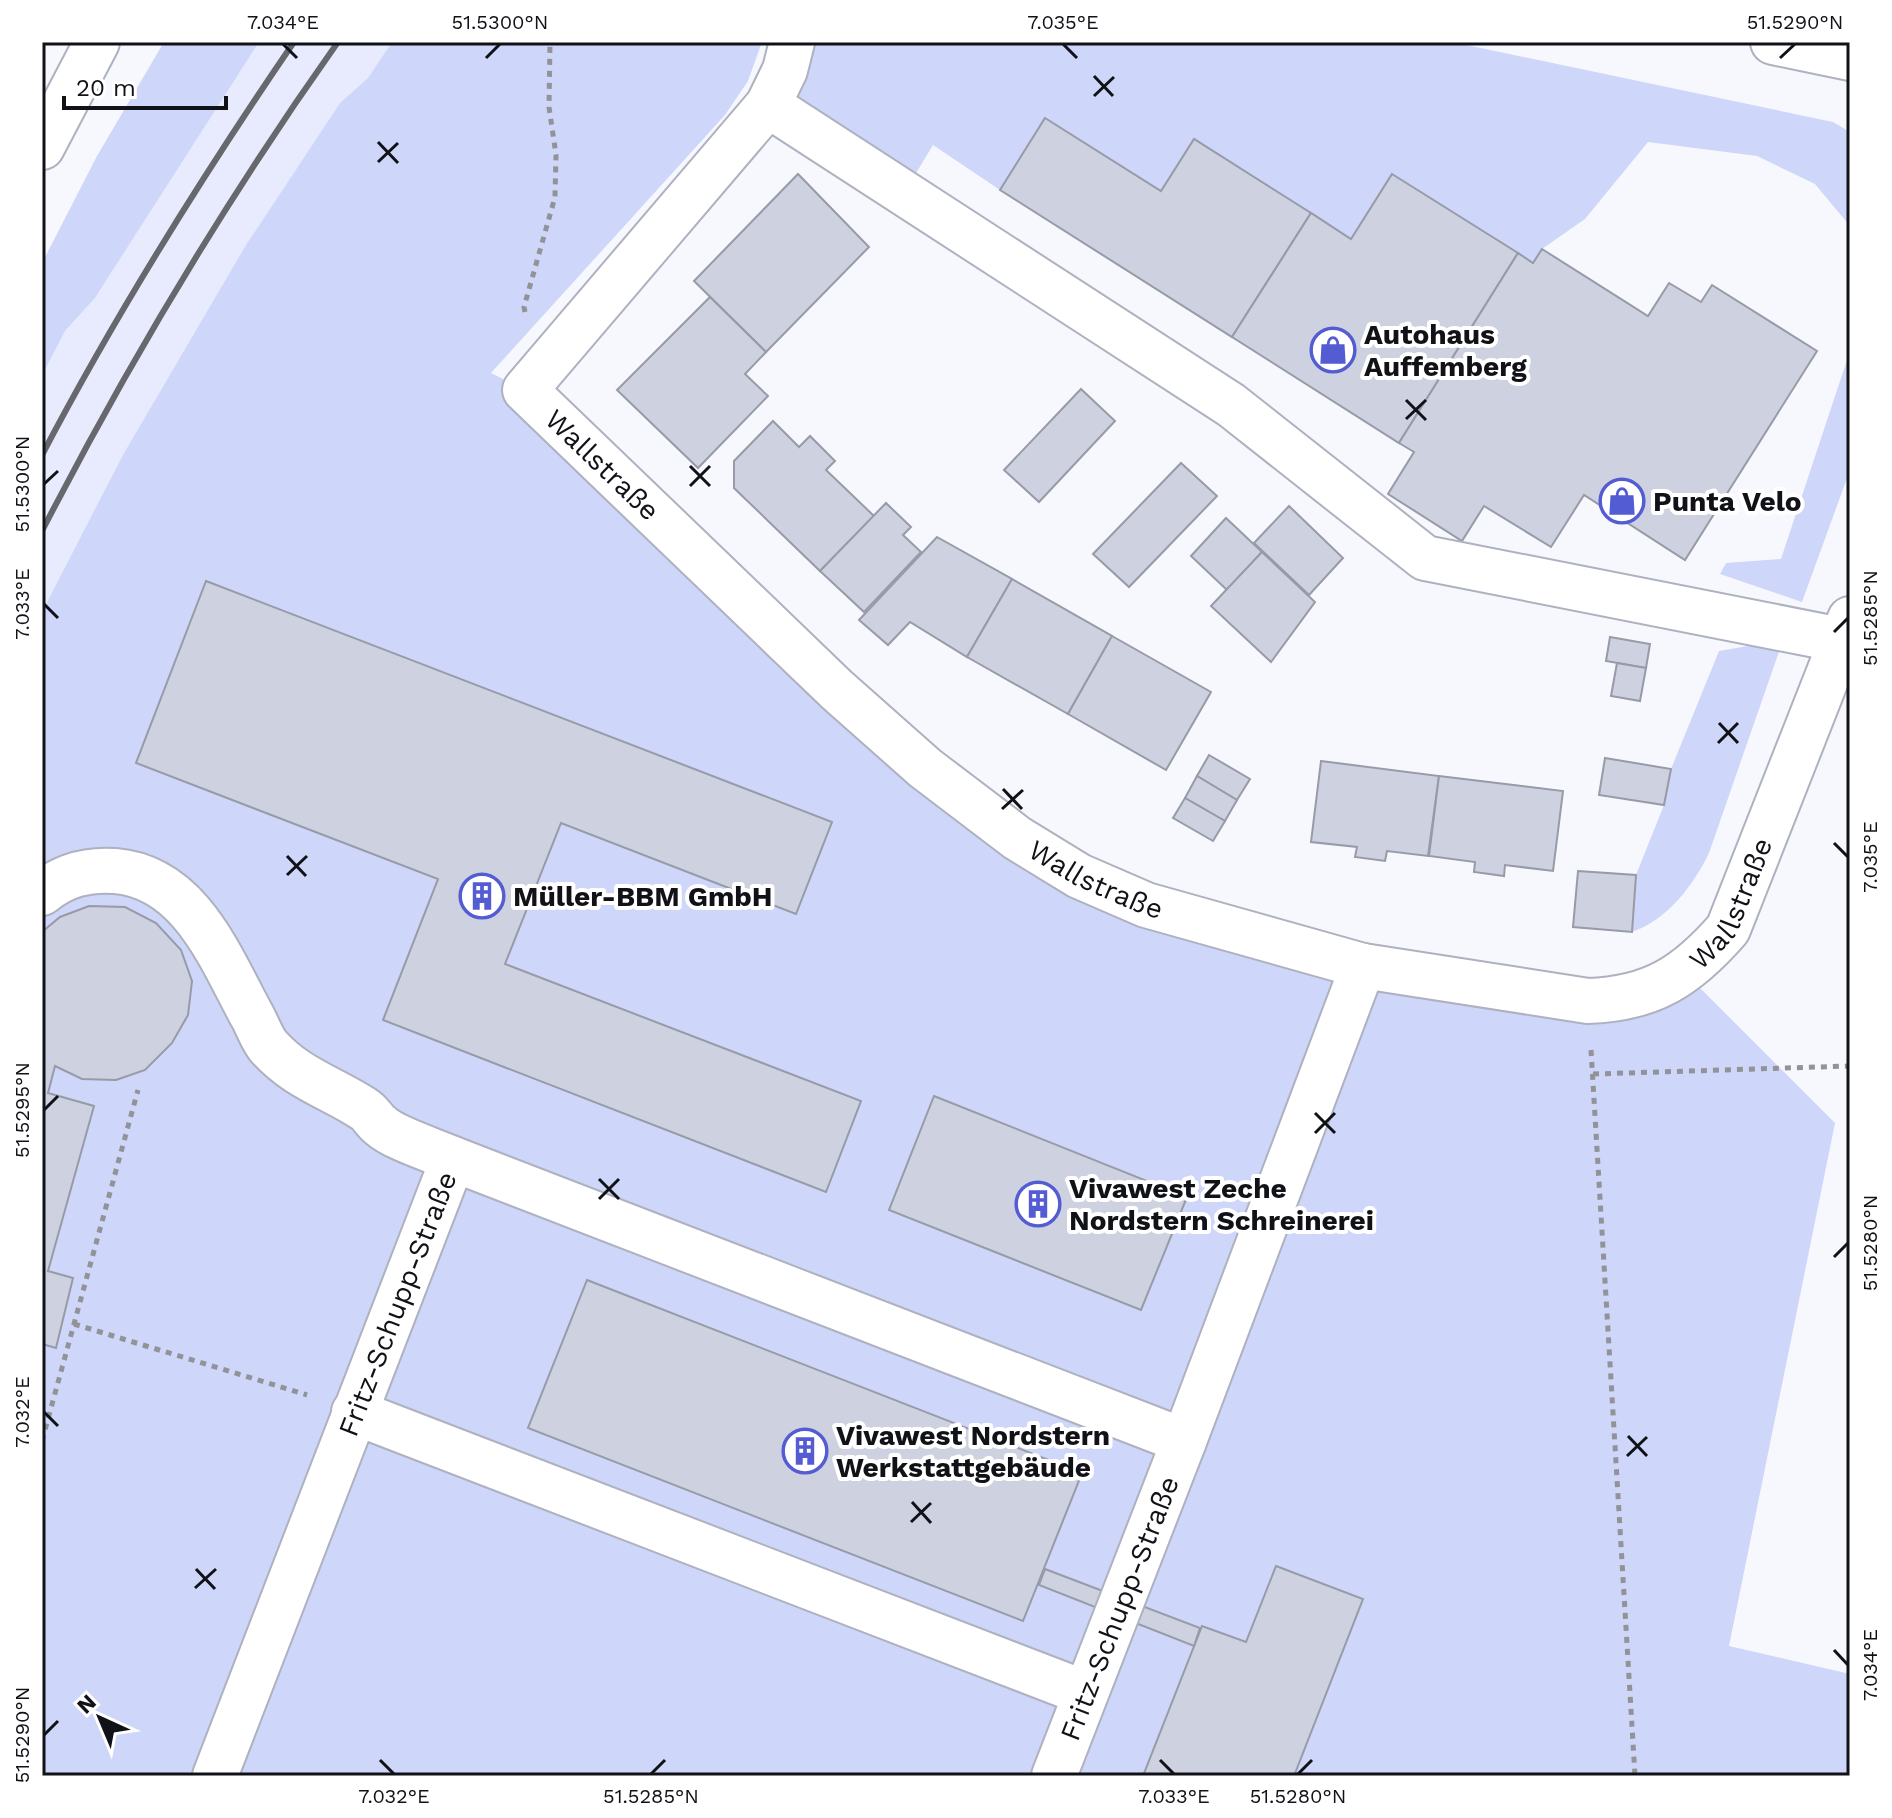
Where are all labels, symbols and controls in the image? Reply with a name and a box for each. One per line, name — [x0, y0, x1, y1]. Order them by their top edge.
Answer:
text: 7.034°E — [247, 10, 319, 34]
text: 51.5300°N — [452, 10, 548, 34]
text: 7.035°E — [1027, 10, 1099, 34]
text: 51.5290°N — [1747, 10, 1843, 34]
scale bar — [64, 60, 226, 110]
text: 20 m — [76, 74, 136, 102]
place label: Autohaus Auffemberg — [1364, 318, 1527, 383]
shop icon: Autohaus Auffemberg — [1309, 326, 1357, 374]
street label: Wallstraße — [538, 403, 666, 527]
text: 51.5300°N — [10, 436, 34, 532]
shop icon: Punta Velo — [1598, 477, 1646, 525]
place label: Punta Velo — [1653, 485, 1802, 518]
text: 7.033°E — [10, 568, 34, 640]
text: 51.5285°N — [1858, 570, 1882, 666]
text: 7.035°E — [1858, 821, 1882, 893]
street label: Wallstraße — [1022, 833, 1166, 926]
street label: Wallstraße — [1683, 833, 1779, 976]
building icon: Müller-BBM GmbH — [458, 872, 506, 920]
place label: Müller-BBM GmbH — [513, 880, 773, 913]
text: 51.5295°N — [10, 1062, 34, 1158]
street label: Fritz-Schupp-Straße — [332, 1167, 464, 1441]
place label: Vivawest Zeche Nordstern Schreinerei — [1069, 1172, 1374, 1237]
building icon: Vivawest Zeche Nordstern Schreinerei — [1014, 1180, 1062, 1228]
text: 51.5280°N — [1858, 1195, 1882, 1291]
text: 7.032°E — [10, 1376, 34, 1448]
place label: Vivawest Nordstern Werkstattgebäude — [836, 1419, 1110, 1484]
building icon: Vivawest Nordstern Werkstattgebäude — [781, 1427, 829, 1475]
street label: Fritz-Schupp-Straße — [1053, 1471, 1186, 1745]
text: 7.034°E — [1858, 1629, 1882, 1701]
north arrow — [60, 1678, 140, 1758]
text: 51.5290°N — [10, 1687, 34, 1783]
text: N — [72, 1689, 101, 1719]
text: 7.032°E — [358, 1784, 430, 1808]
text: 51.5285°N — [603, 1784, 699, 1808]
text: 7.033°E — [1138, 1784, 1210, 1808]
text: 51.5280°N — [1250, 1784, 1346, 1808]

